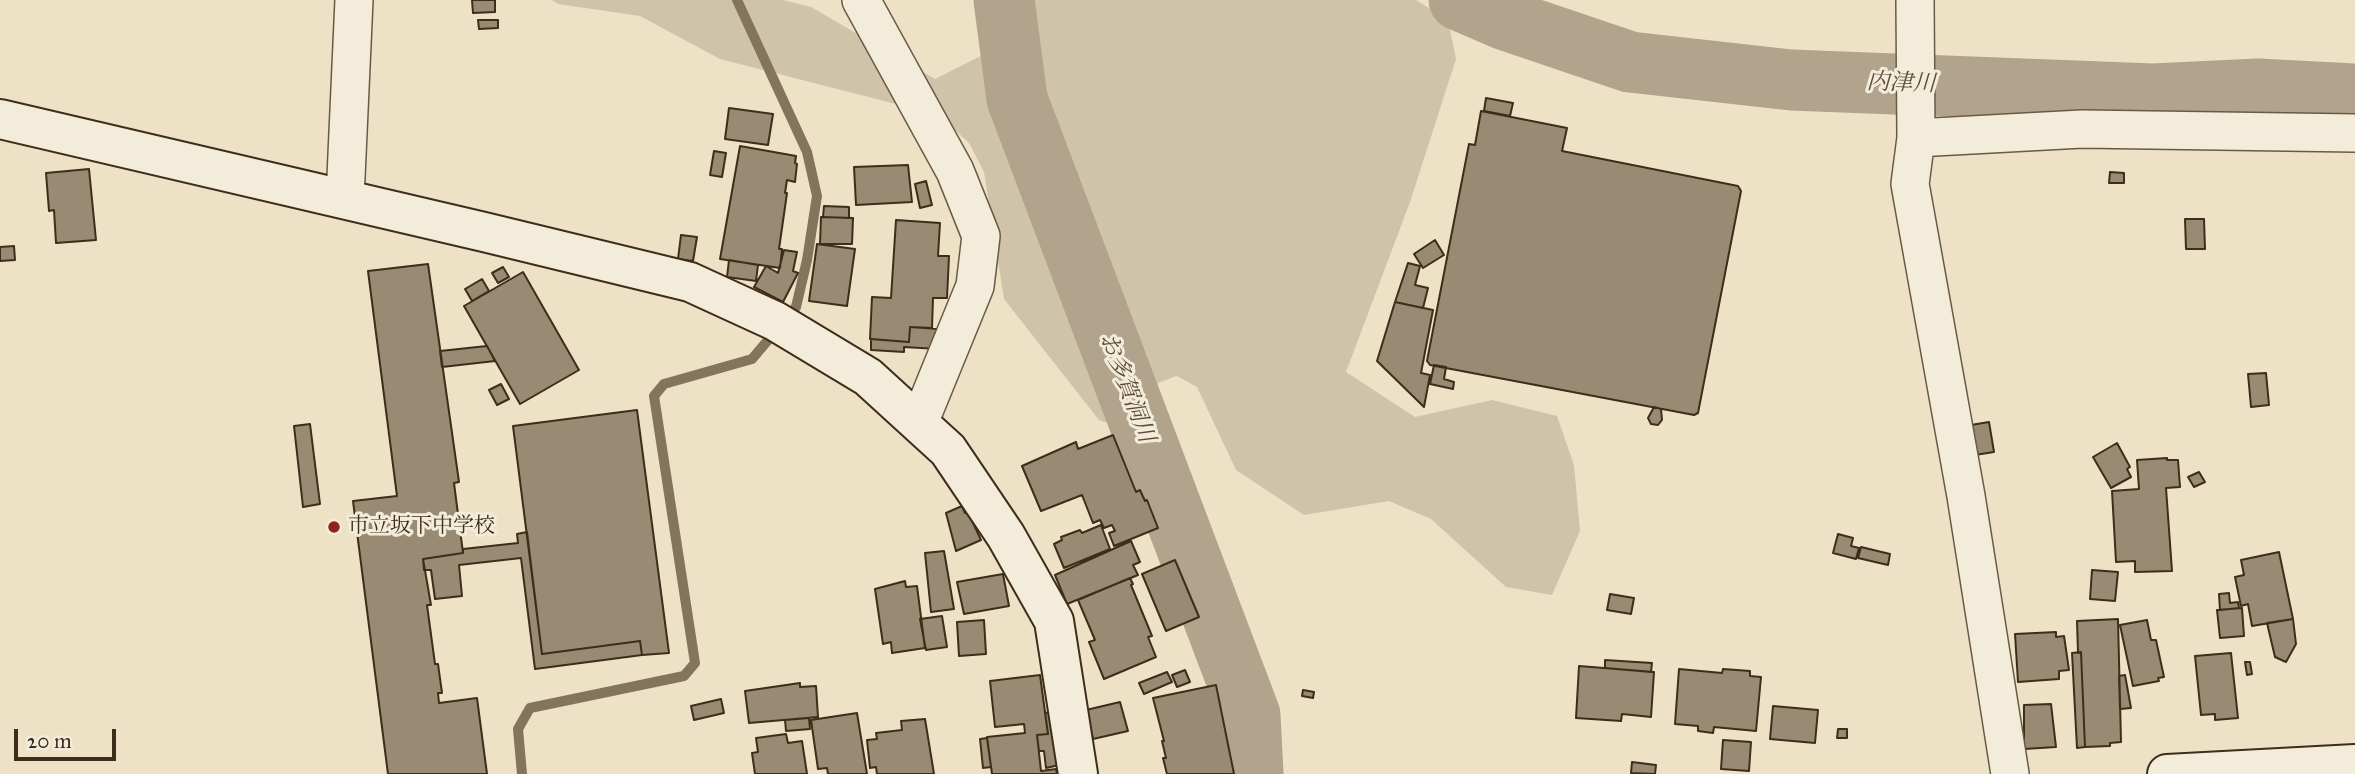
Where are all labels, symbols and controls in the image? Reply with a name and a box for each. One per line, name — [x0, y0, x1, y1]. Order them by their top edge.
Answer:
water label: 内津川 — [1866, 69, 1936, 99]
water label: お多賀洞川 — [1093, 329, 1159, 447]
place label: 市立坂下中学校 — [348, 514, 495, 540]
marker: 市立坂下中学校 — [326, 519, 342, 535]
scale bar — [18, 714, 119, 758]
text: 20 m — [27, 728, 72, 754]

